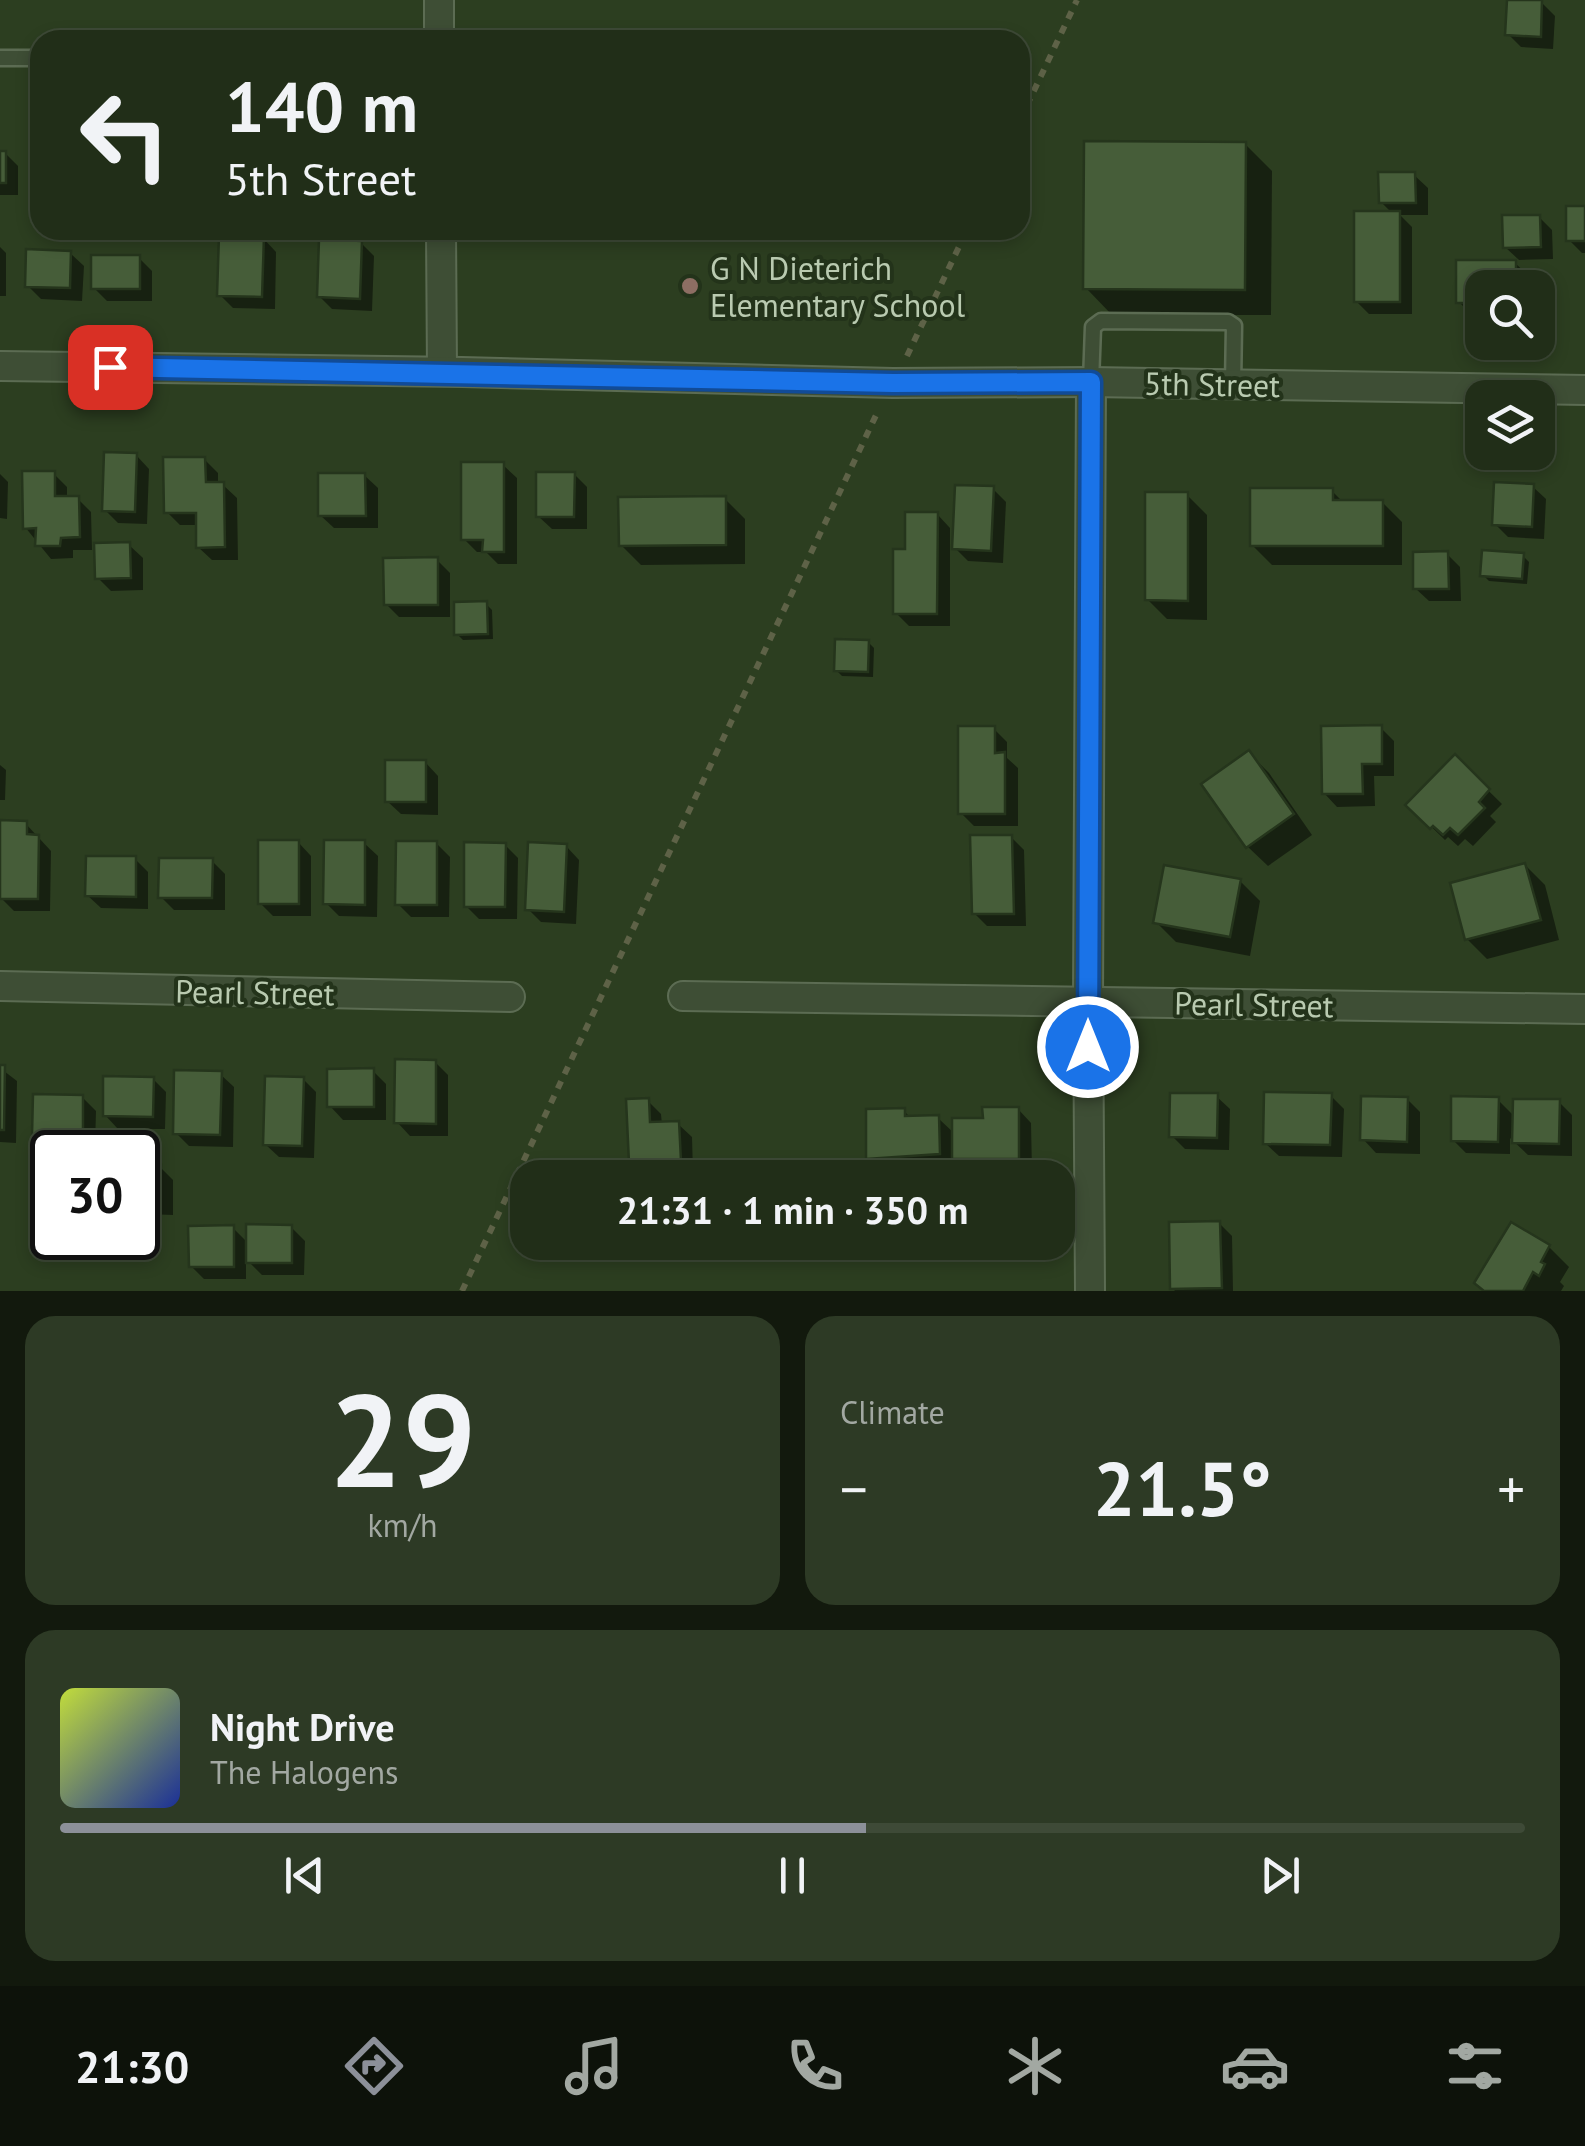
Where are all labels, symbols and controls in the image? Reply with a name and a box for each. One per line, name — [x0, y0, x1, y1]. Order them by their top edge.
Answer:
text: 140 m — [225, 61, 418, 151]
icon: left — [60, 70, 190, 200]
text: 5th Street — [225, 149, 416, 207]
place label: G N Dieterich Elementary School — [710, 247, 966, 326]
map controls — [1465, 270, 1555, 470]
button: search — [1465, 270, 1555, 360]
marker: G N Dieterich Elementary School — [679, 275, 701, 297]
pin — [68, 325, 153, 410]
icon: arrive — [83, 340, 138, 395]
street label: 5th Street — [1144, 362, 1281, 406]
button: layers — [1465, 380, 1555, 470]
street label: Pearl Street — [175, 970, 335, 1014]
street label: Pearl Street — [1174, 982, 1334, 1026]
position arrow — [1036, 995, 1140, 1099]
speed limit sign: 30 — [30, 1130, 160, 1260]
text: 21:31 · 1 min · 350 m — [617, 1185, 968, 1234]
text: 29 — [329, 1355, 476, 1523]
text: Climate — [840, 1391, 945, 1433]
text: 21.5° — [1093, 1440, 1272, 1537]
text: − — [840, 1453, 868, 1524]
text: + — [1497, 1453, 1525, 1524]
text: km/h — [367, 1504, 438, 1546]
text: Night Drive — [210, 1702, 394, 1751]
text: The Halogens — [210, 1751, 398, 1793]
icon: previous — [277, 1848, 332, 1903]
icon: pause — [765, 1848, 820, 1903]
icon: next — [1253, 1848, 1308, 1903]
icon: directions — [339, 2031, 409, 2101]
icon: music — [559, 2031, 629, 2101]
icon: phone — [780, 2031, 850, 2101]
icon: climate — [1000, 2031, 1070, 2101]
icon: car — [1220, 2031, 1290, 2101]
icon: filters — [1440, 2031, 1510, 2101]
text: 21:30 — [75, 2037, 189, 2095]

